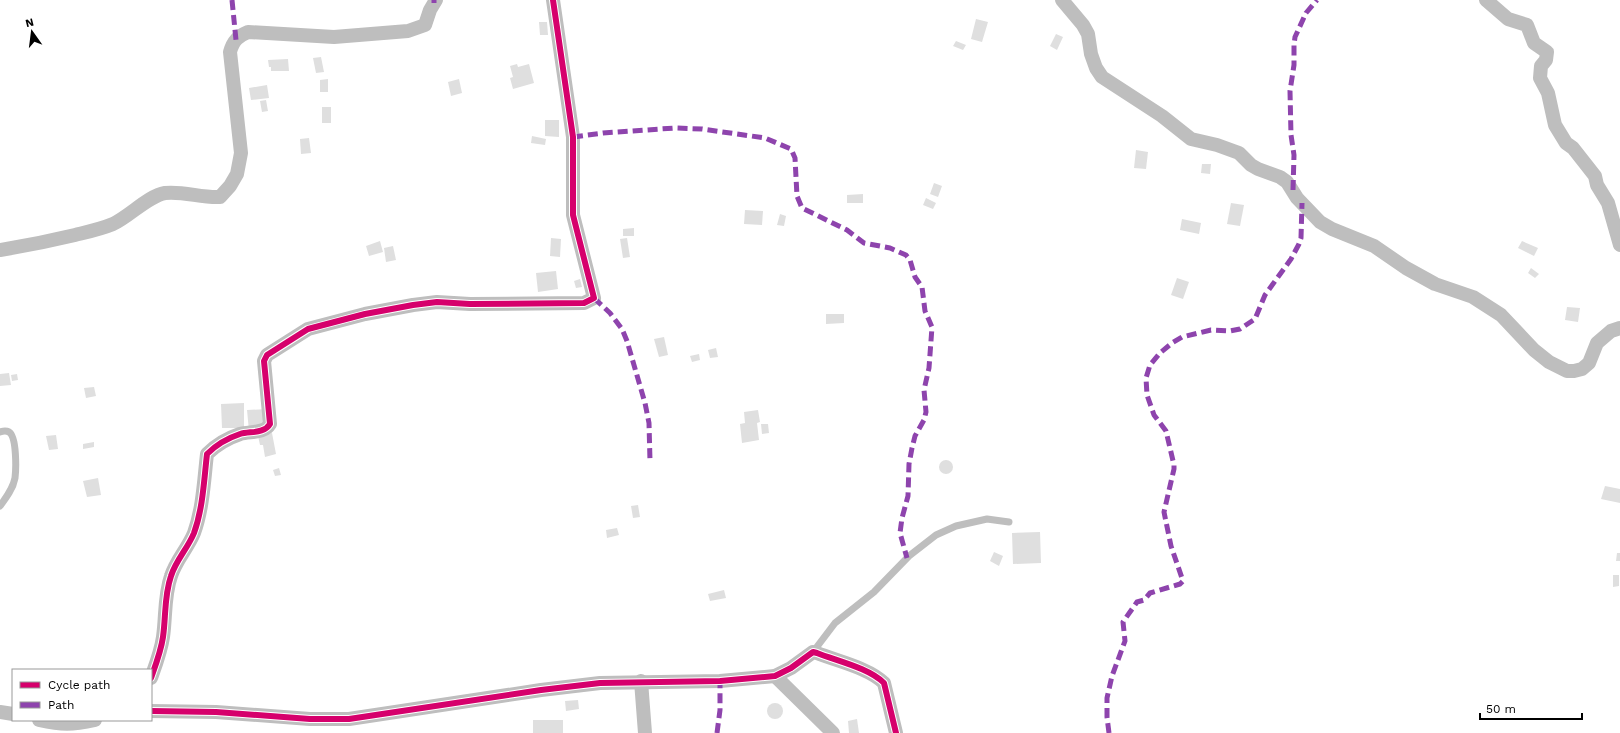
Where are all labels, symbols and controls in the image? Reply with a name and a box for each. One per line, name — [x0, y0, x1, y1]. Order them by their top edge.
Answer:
north arrow — [12, 12, 52, 52]
text: N — [24, 15, 35, 30]
legend — [12, 669, 152, 721]
text: Cycle path — [48, 678, 110, 692]
scale bar — [1480, 695, 1582, 721]
text: Path — [48, 698, 74, 712]
text: 50 m — [1486, 702, 1516, 716]

